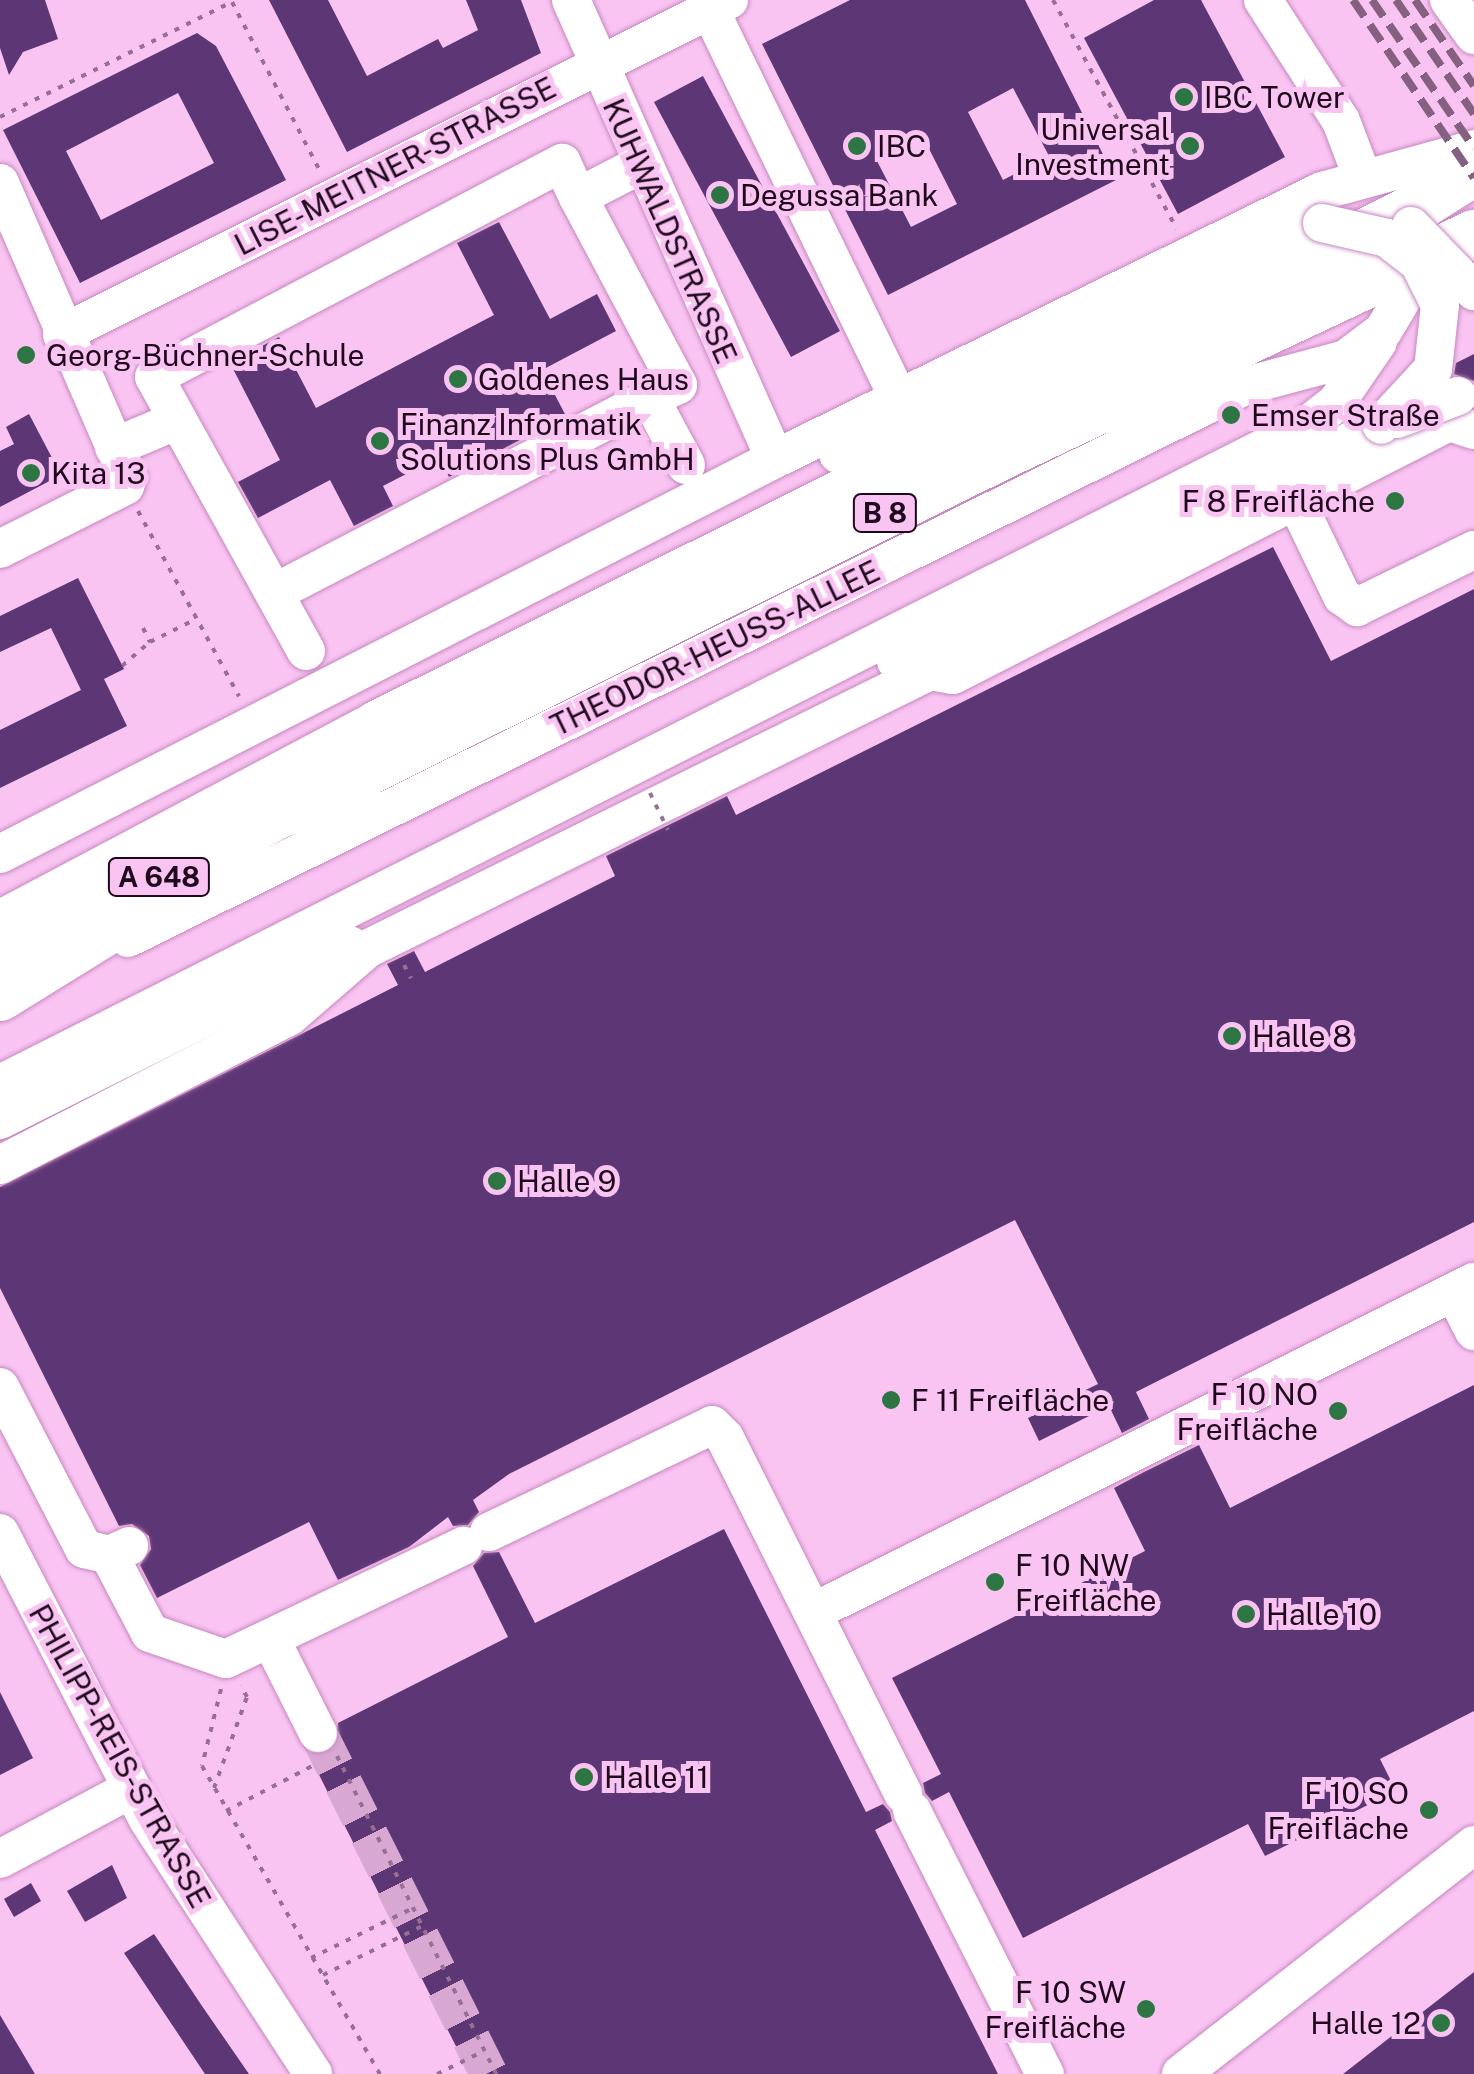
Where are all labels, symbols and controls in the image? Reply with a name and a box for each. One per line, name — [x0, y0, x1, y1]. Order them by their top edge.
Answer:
street label: LISE-MEITNER-STRASSE — [228, 69, 562, 263]
place label: IBC Tower — [1204, 79, 1345, 115]
marker: IBC Tower — [1173, 86, 1195, 108]
street label: KUHWALDSTRASSE — [595, 93, 745, 369]
place label: Universal Investment — [1015, 111, 1170, 182]
place label: IBC — [877, 128, 926, 164]
marker: IBC — [846, 135, 868, 157]
marker: Universal Investment — [1179, 135, 1201, 157]
place label: Degussa Bank — [740, 177, 938, 213]
marker: Degussa Bank — [709, 184, 731, 206]
place label: Georg-Büchner-Schule — [46, 337, 365, 373]
marker: Georg-Büchner-Schule — [15, 344, 37, 366]
place label: Goldenes Haus — [478, 361, 689, 397]
marker: Goldenes Haus — [447, 368, 469, 390]
place label: Emser Straße — [1251, 397, 1440, 433]
marker: Emser Straße — [1220, 404, 1242, 426]
place label: Finanz Informatik Solutions Plus GmbH — [400, 406, 695, 476]
marker: Finanz Informatik Solutions Plus GmbH — [369, 430, 391, 452]
place label: Kita 13 — [51, 455, 145, 491]
marker: Kita 13 — [20, 462, 42, 484]
place label: F 8 Freifläche — [1182, 483, 1375, 519]
road number: B 8 — [852, 490, 918, 536]
marker: F 8 Freifläche — [1384, 490, 1406, 512]
street label: THEODOR-HEUSS-ALLEE — [545, 553, 885, 743]
road number: A 648 — [106, 854, 212, 900]
place label: Halle 8 — [1252, 1018, 1352, 1054]
marker: Halle 8 — [1221, 1025, 1243, 1047]
place label: Halle 9 — [517, 1163, 616, 1199]
marker: Halle 9 — [486, 1170, 508, 1192]
place label: F 10 NO Freifläche — [1176, 1376, 1318, 1446]
place label: F 11 Freifläche — [911, 1382, 1109, 1418]
marker: F 11 Freifläche — [880, 1389, 902, 1411]
marker: F 10 NO Freifläche — [1327, 1400, 1349, 1422]
place label: F 10 NW Freifläche — [1015, 1547, 1157, 1618]
marker: F 10 NW Freifläche — [984, 1571, 1006, 1593]
place label: Halle 10 — [1266, 1596, 1377, 1632]
street label: PHILIPP-REIS-STRASSE — [22, 1598, 218, 1914]
marker: Halle 10 — [1235, 1603, 1257, 1625]
place label: Halle 11 — [604, 1759, 709, 1795]
marker: Halle 11 — [573, 1766, 595, 1788]
place label: F 10 SO Freifläche — [1267, 1775, 1409, 1846]
marker: F 10 SO Freifläche — [1418, 1799, 1440, 1821]
place label: F 10 SW Freifläche — [984, 1974, 1126, 2044]
marker: F 10 SW Freifläche — [1135, 1998, 1157, 2020]
place label: Halle 12 — [1310, 2005, 1421, 2041]
marker: Halle 12 — [1430, 2012, 1452, 2034]

